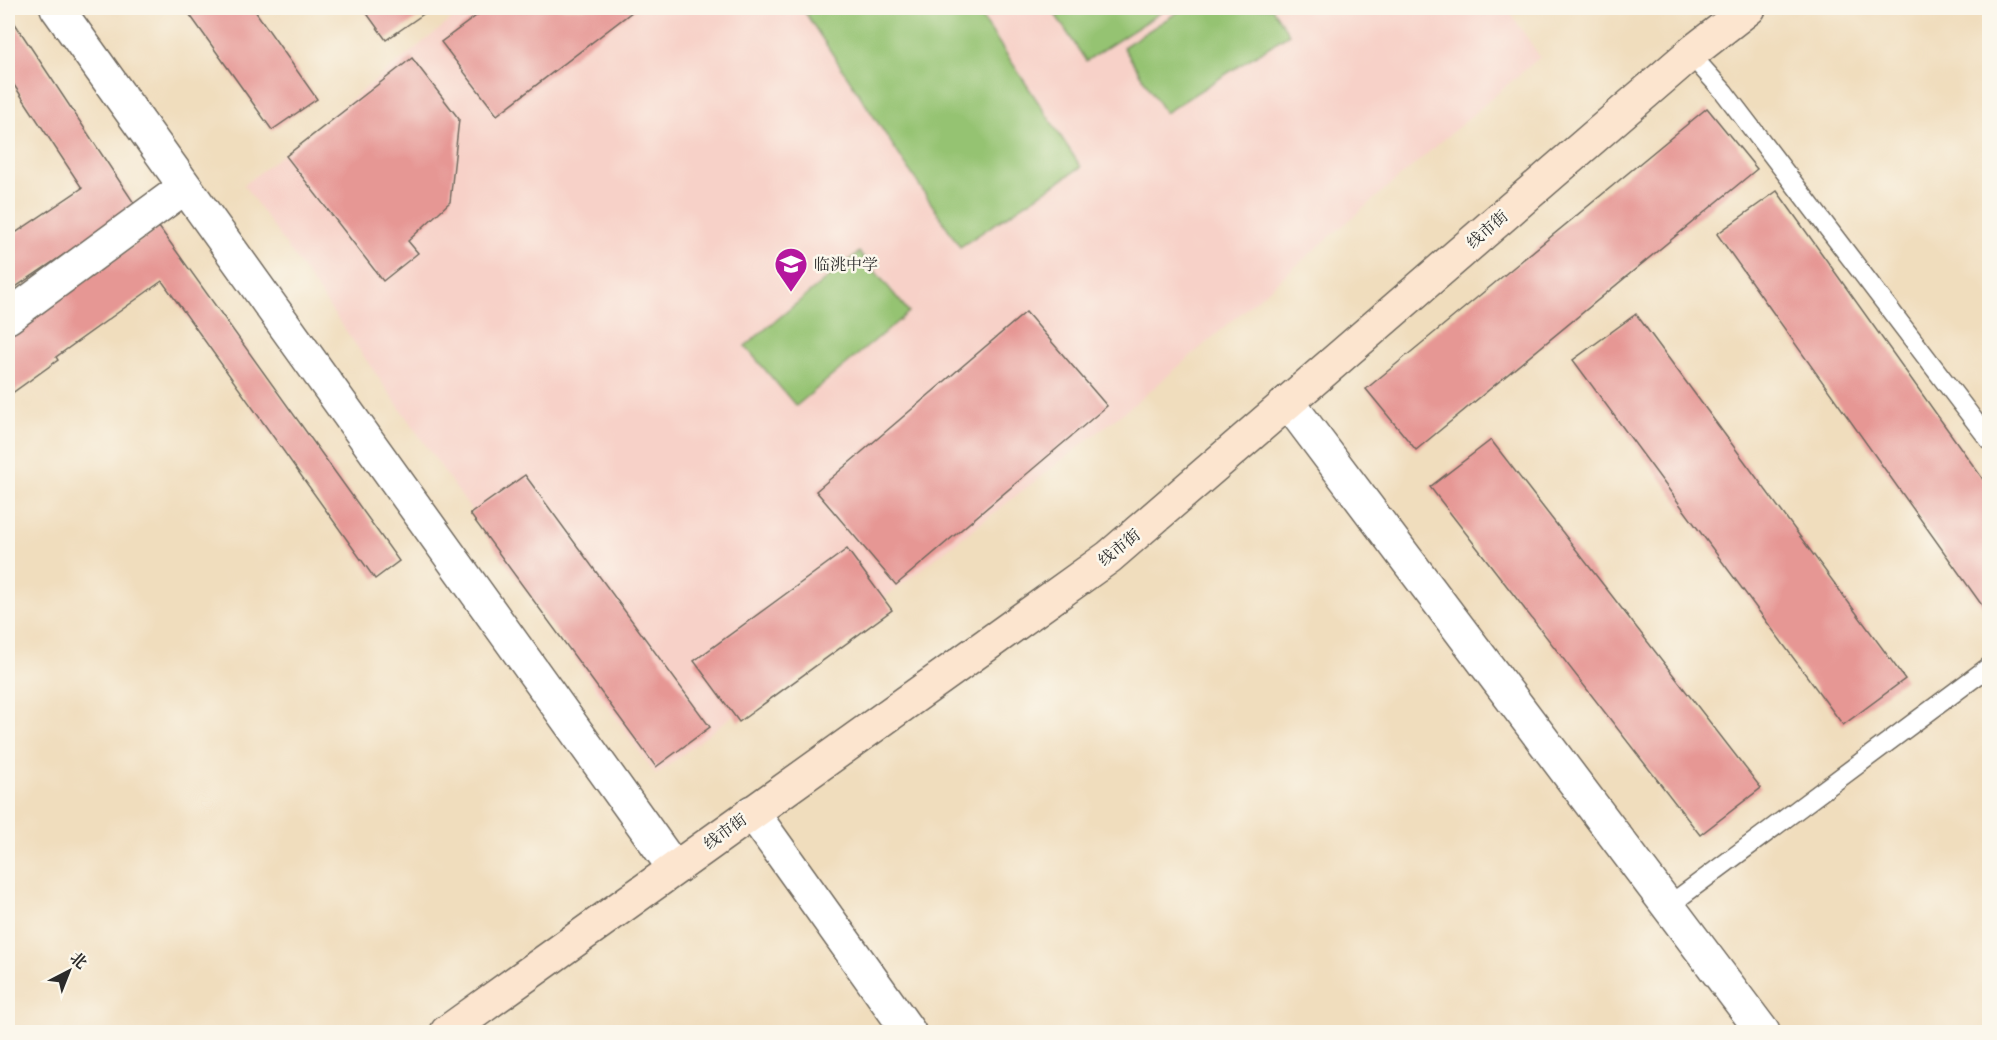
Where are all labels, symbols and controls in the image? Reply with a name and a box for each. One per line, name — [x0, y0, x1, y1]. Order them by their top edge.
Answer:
street label: 线市街 — [1462, 206, 1512, 252]
school or university icon: 临洮中学 — [773, 246, 809, 293]
place label: 临洮中学 — [814, 254, 878, 274]
street label: 线市街 — [1094, 524, 1144, 570]
street label: 线市街 — [700, 809, 750, 853]
north arrow — [39, 941, 99, 1001]
text: 北 — [66, 947, 92, 973]

